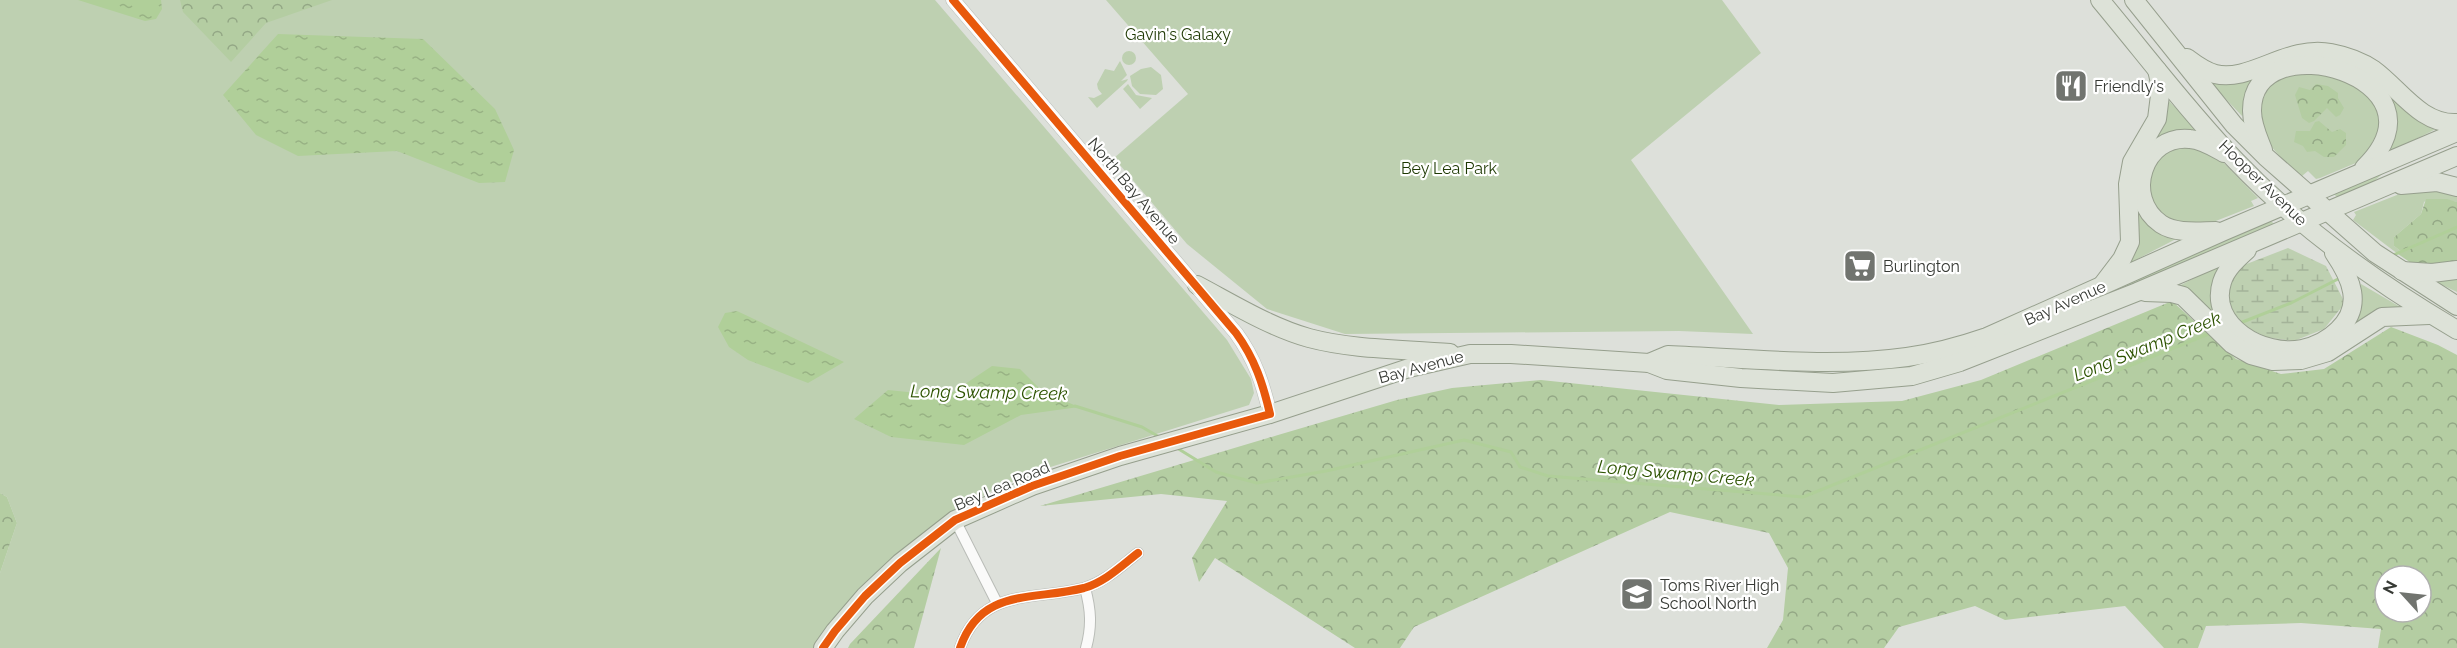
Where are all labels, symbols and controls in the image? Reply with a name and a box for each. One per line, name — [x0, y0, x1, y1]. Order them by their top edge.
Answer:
park label: Gavin's Galaxy — [1125, 25, 1231, 44]
restaurant icon: Friendly's — [2053, 68, 2089, 104]
place label: Friendly's — [2094, 77, 2164, 96]
street label: North Bay Avenue — [1084, 134, 1184, 248]
street label: Hooper Avenue — [2215, 136, 2311, 230]
park label: Bey Lea Park — [1401, 159, 1498, 178]
supermarket icon: Burlington — [1842, 248, 1878, 284]
place label: Burlington — [1883, 257, 1960, 276]
street label: Bay Avenue — [2021, 277, 2109, 329]
water label: Long Swamp Creek — [2070, 307, 2224, 385]
street label: Bay Avenue — [1376, 347, 1466, 387]
water label: Long Swamp Creek — [910, 380, 1068, 404]
water label: Long Swamp Creek — [1597, 456, 1756, 490]
street label: Bey Lea Road — [951, 457, 1053, 515]
north arrow — [2373, 564, 2433, 624]
school or university icon: Toms River High School North — [1619, 576, 1655, 612]
place label: Toms River High School North — [1660, 576, 1779, 613]
text: N — [2379, 578, 2401, 597]

